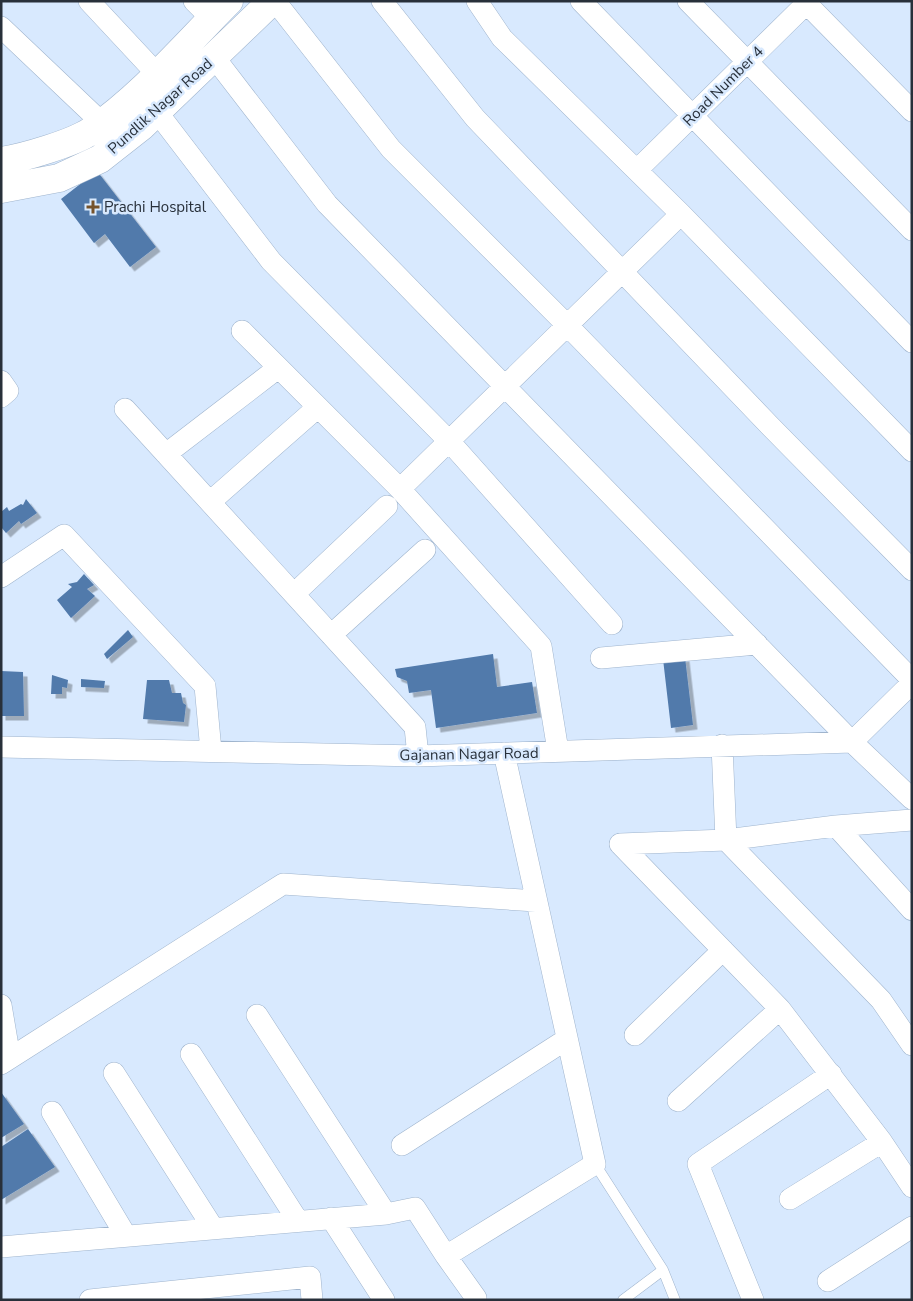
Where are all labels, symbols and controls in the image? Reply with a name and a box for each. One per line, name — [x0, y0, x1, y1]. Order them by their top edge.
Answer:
street label: Road Number 4 — [678, 41, 768, 131]
street label: Pundlik Nagar Road — [103, 54, 217, 158]
place label: Prachi Hospital — [104, 197, 207, 217]
marker: Prachi Hospital — [86, 200, 100, 214]
street label: Gajanan Nagar Road — [399, 743, 539, 765]

